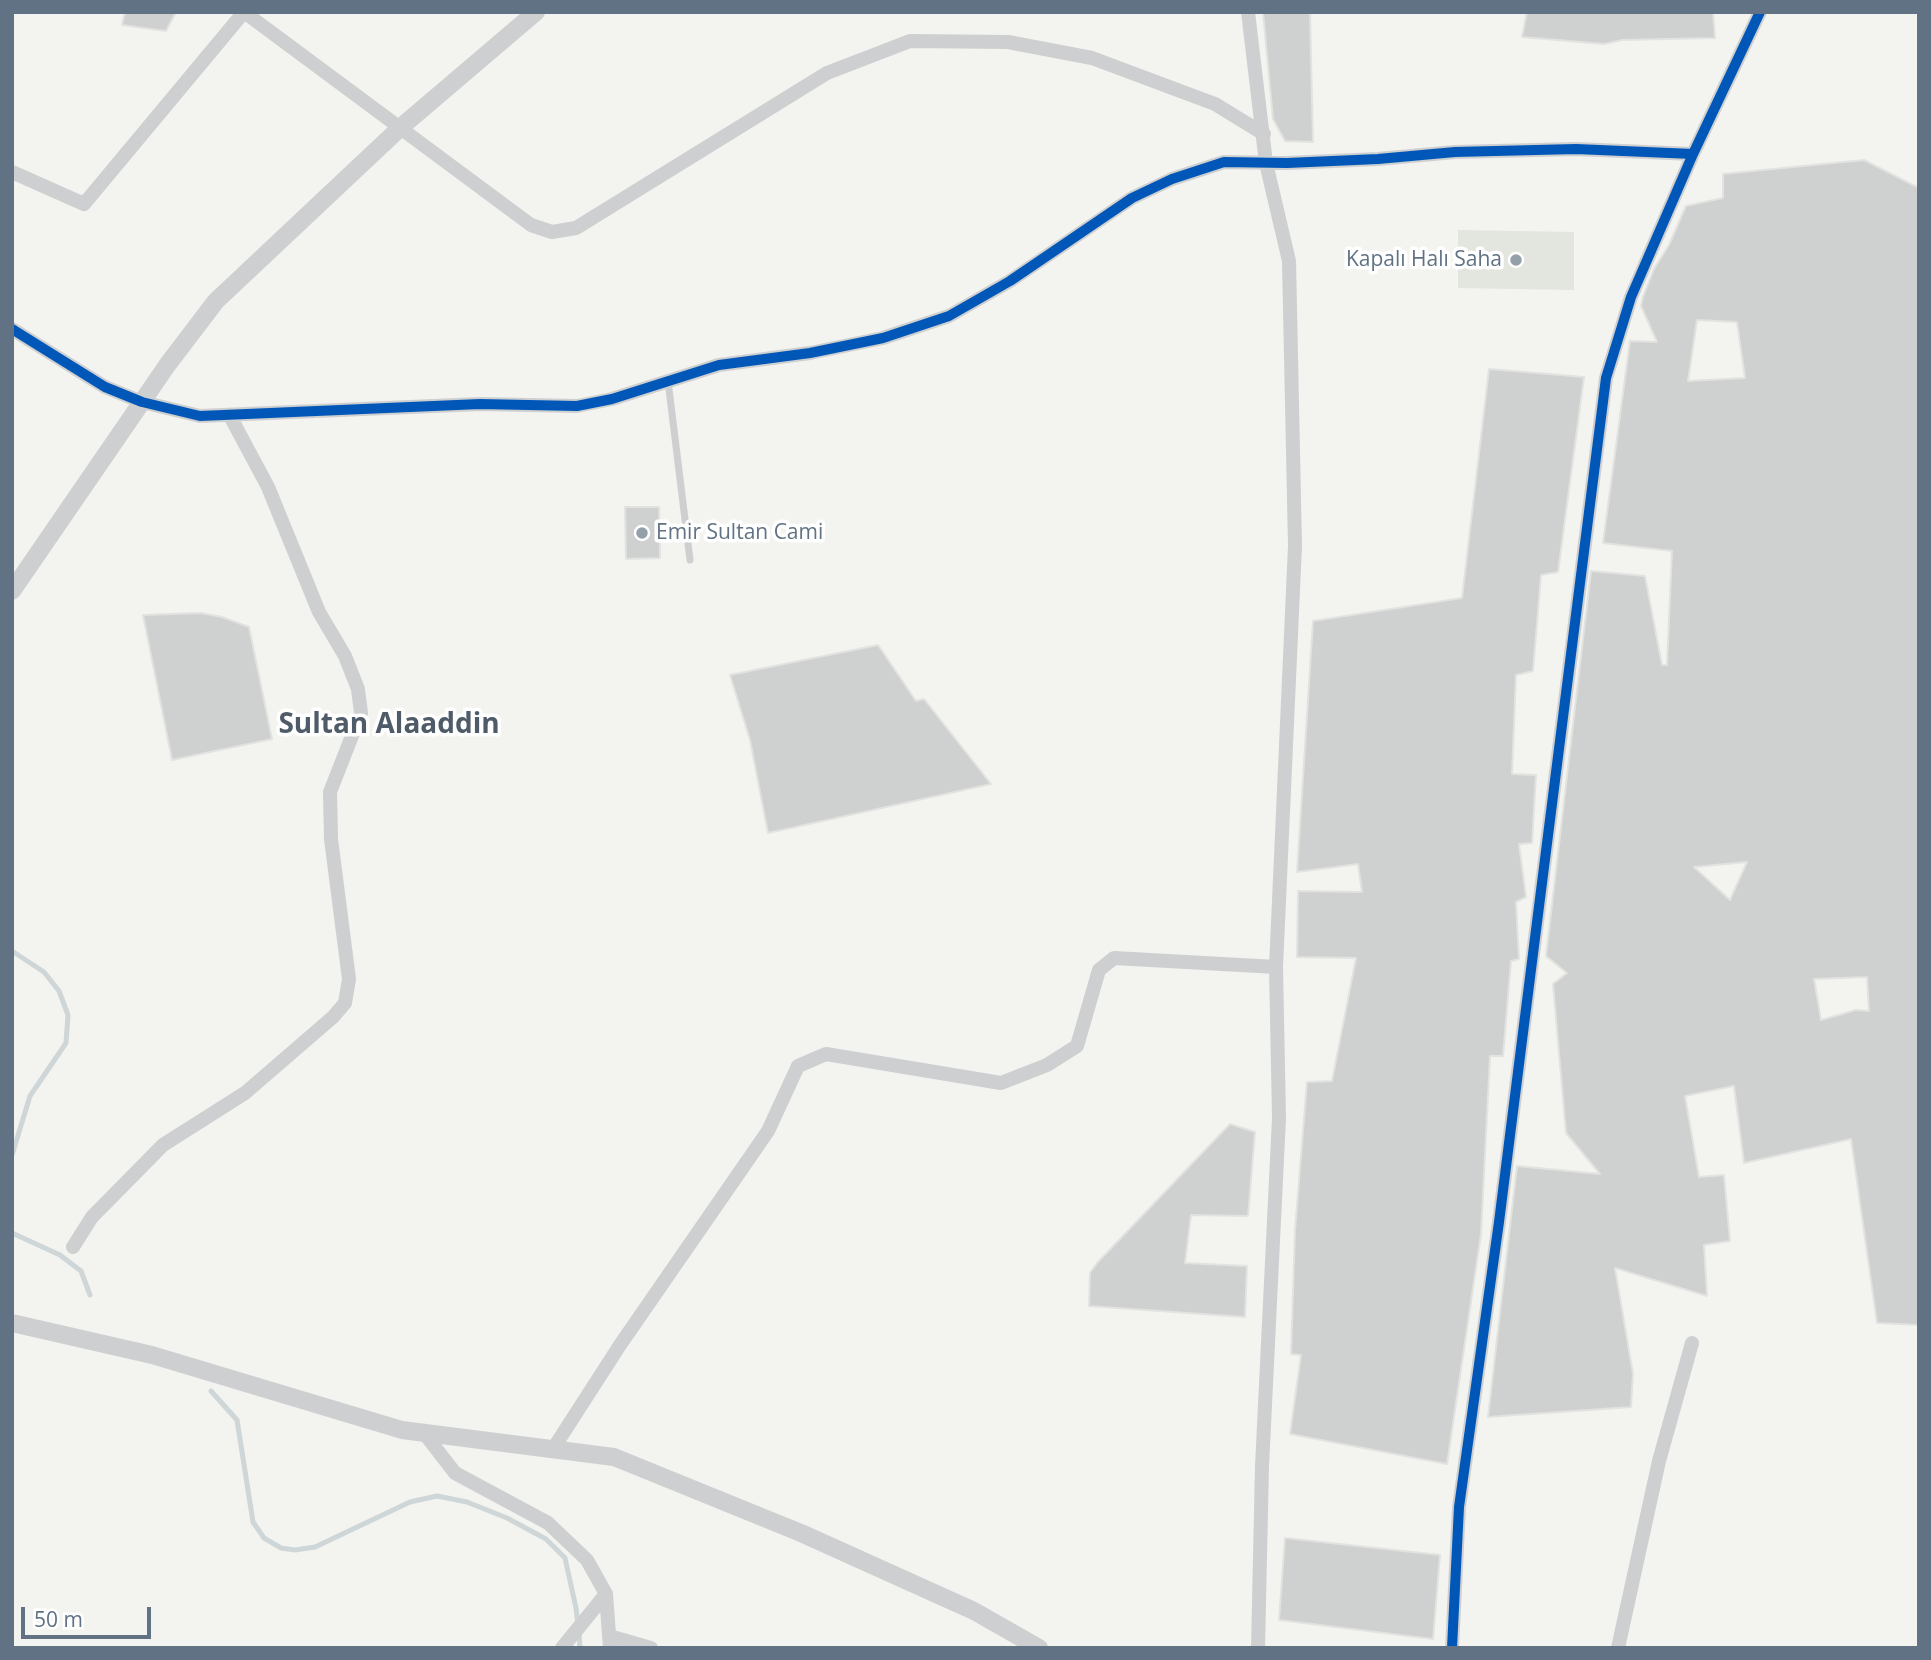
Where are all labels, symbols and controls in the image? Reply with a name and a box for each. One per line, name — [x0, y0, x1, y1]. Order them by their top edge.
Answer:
place label: Kapalı Halı Saha — [1346, 247, 1502, 273]
marker: Kapalı Halı Saha — [1508, 252, 1524, 268]
place label: Emir Sultan Cami — [656, 520, 823, 546]
marker: Emir Sultan Cami — [634, 525, 650, 541]
district label: Sultan Alaaddin — [278, 708, 500, 742]
scale bar — [24, 1594, 154, 1638]
text: 50 m — [34, 1605, 83, 1633]

